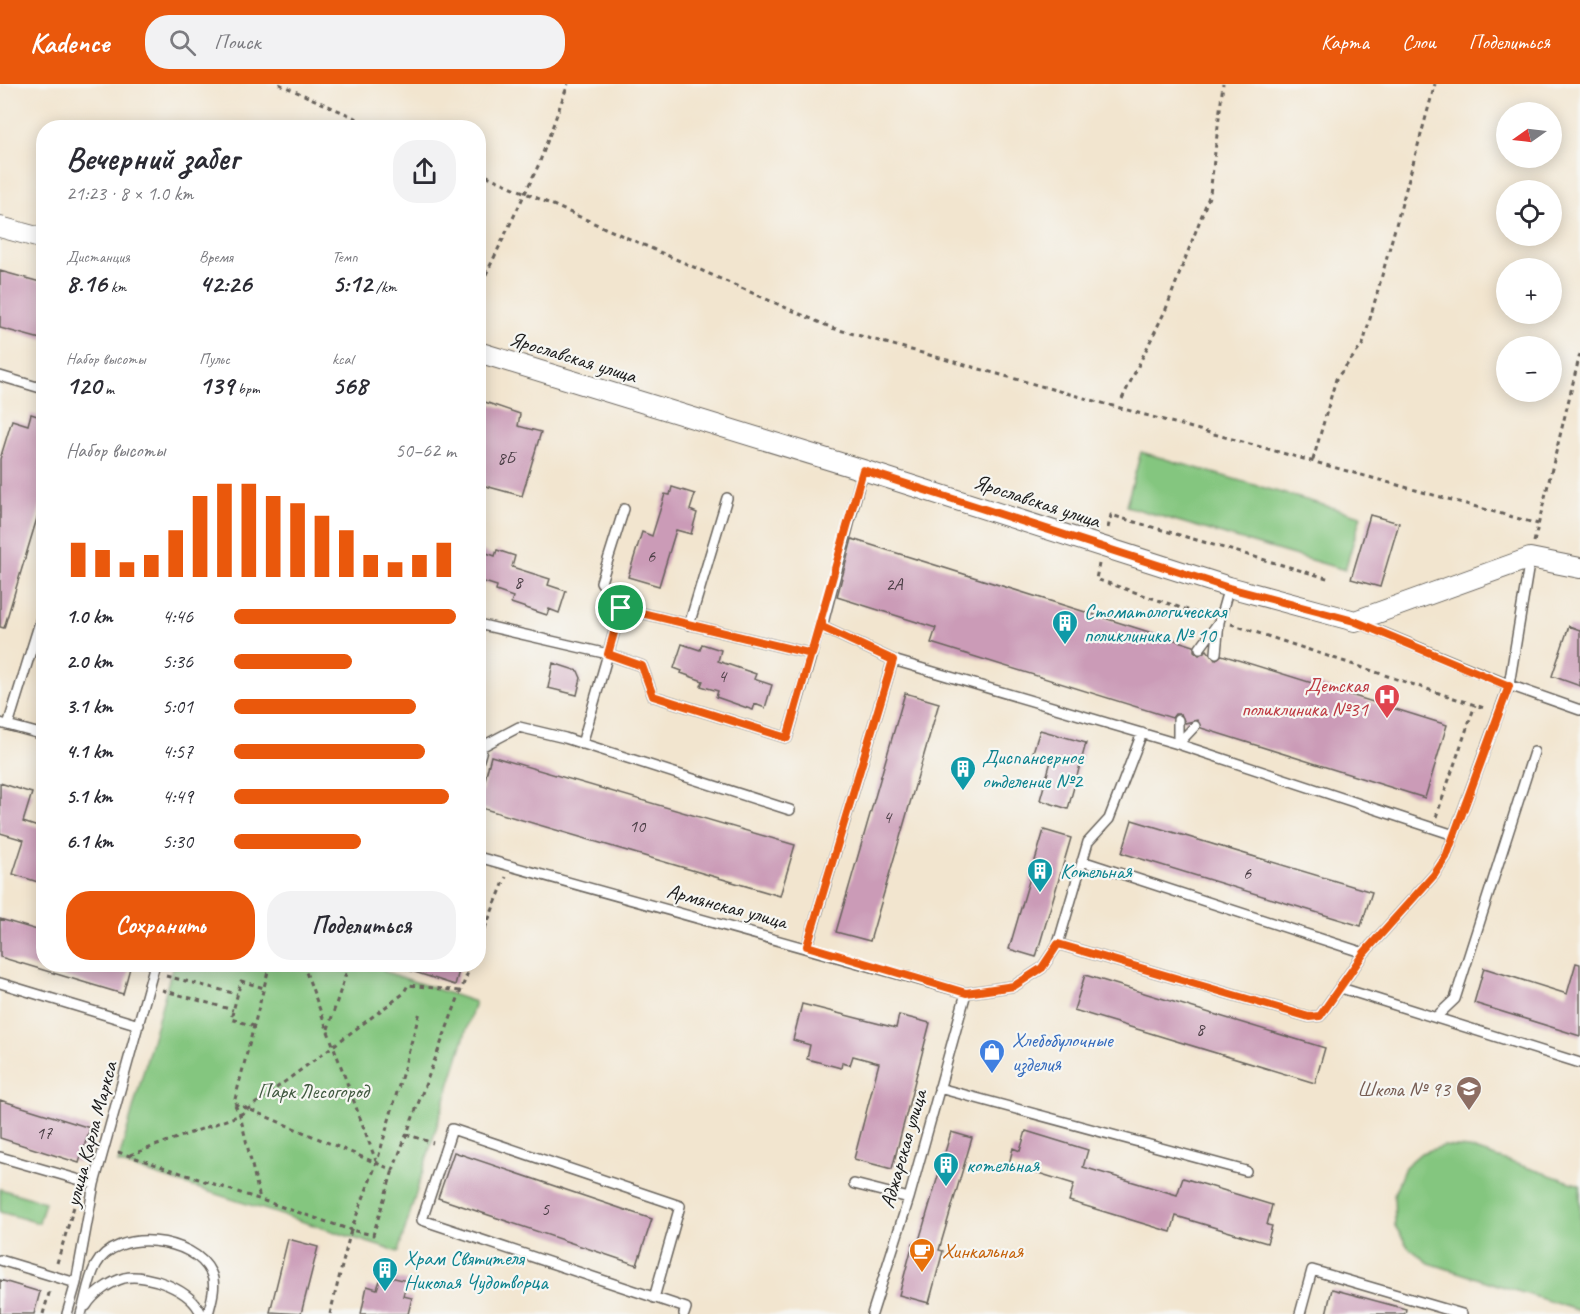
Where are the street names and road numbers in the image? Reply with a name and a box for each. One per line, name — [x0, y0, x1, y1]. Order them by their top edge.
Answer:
street label: Ярославская улица — [506, 325, 641, 389]
street label: Ярославская улица — [971, 468, 1105, 534]
street label: Армянская улица — [664, 877, 792, 935]
street label: улица Карла Маркса — [59, 1057, 123, 1211]
street label: Аджарская улица — [874, 1084, 933, 1211]

